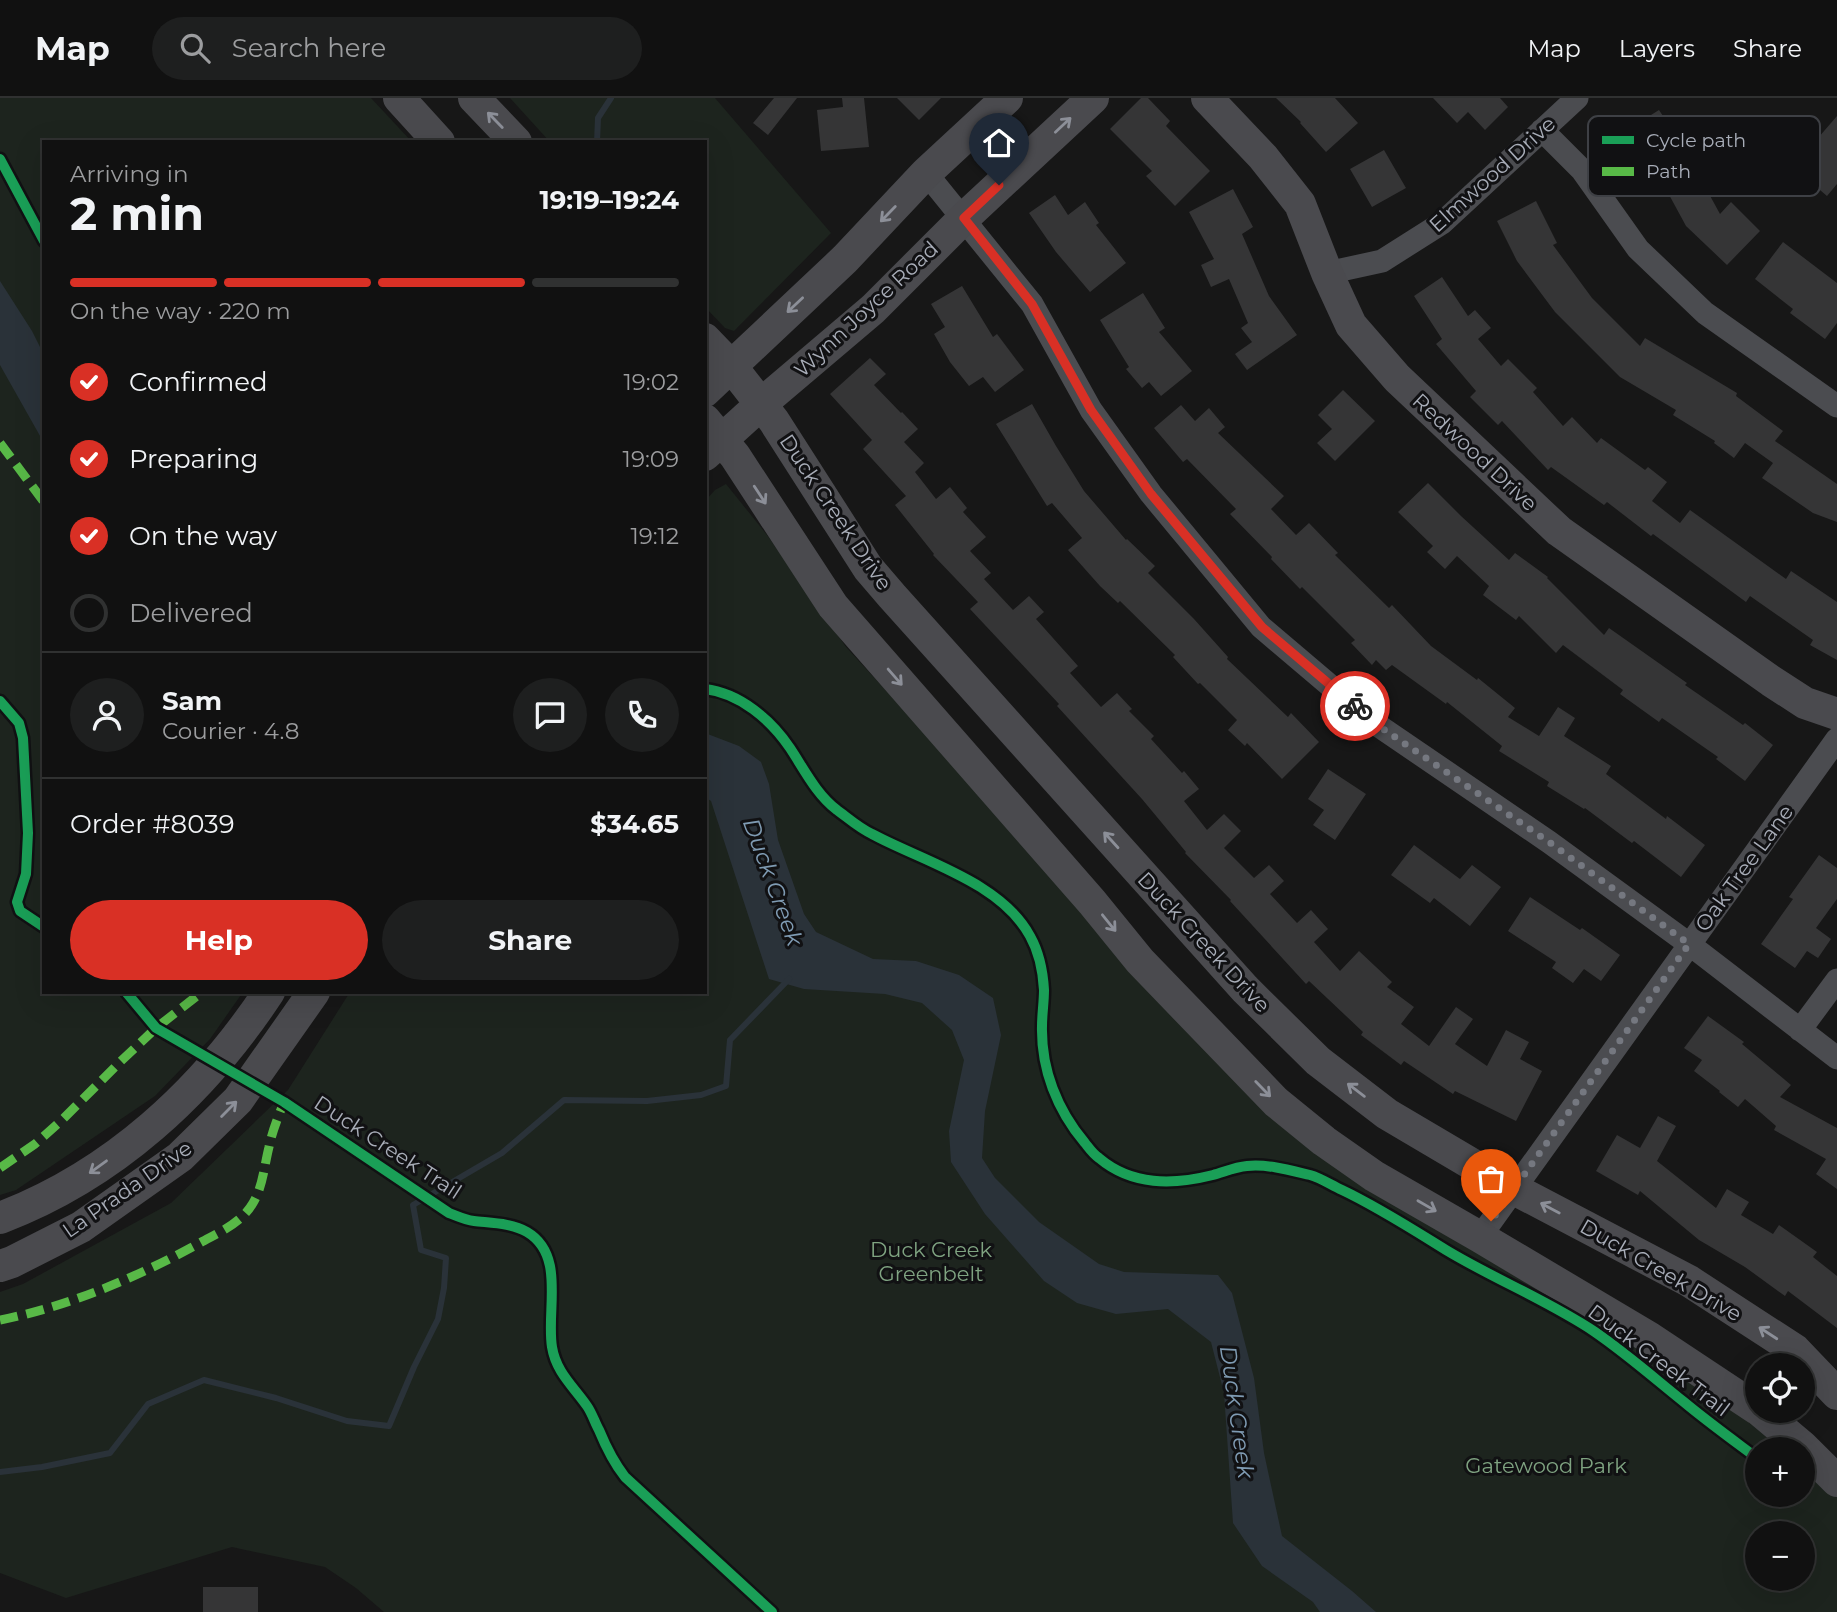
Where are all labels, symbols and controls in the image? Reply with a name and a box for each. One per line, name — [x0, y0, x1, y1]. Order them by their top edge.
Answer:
search box — [152, 17, 642, 80]
text: Map — [35, 28, 110, 68]
icon: search — [176, 29, 214, 67]
text: Search here — [232, 32, 386, 64]
text: Map — [1527, 34, 1581, 63]
text: Layers — [1619, 34, 1695, 63]
text: Share — [1733, 34, 1802, 63]
street label: Elmwood Drive — [1424, 111, 1560, 237]
one-way arrow — [487, 112, 504, 129]
pin — [969, 113, 1029, 185]
legend — [1588, 116, 1820, 196]
one-way arrow — [1054, 117, 1071, 134]
icon: home — [980, 124, 1018, 162]
text: Cycle path — [1646, 129, 1746, 152]
text: Arriving in — [70, 160, 189, 188]
text: Path — [1646, 160, 1691, 183]
text: 19:19–19:24 — [540, 184, 679, 216]
text: 2 min — [70, 185, 204, 242]
one-way arrow — [880, 205, 896, 223]
street label: Wynn Joyce Road — [789, 236, 943, 382]
text: On the way · 220 m — [70, 297, 291, 325]
one-way arrow — [786, 297, 804, 313]
icon: check — [70, 363, 108, 401]
text: Confirmed — [129, 366, 268, 398]
text: 19:02 — [624, 368, 679, 396]
street label: Redwood Drive — [1407, 388, 1543, 516]
street label: Duck Creek Drive — [775, 429, 897, 595]
icon: check — [70, 440, 108, 478]
text: Preparing — [129, 443, 258, 475]
text: 19:09 — [623, 445, 679, 473]
one-way arrow — [754, 484, 768, 504]
icon: check — [70, 517, 108, 555]
text: On the way — [129, 520, 277, 552]
text: 19:12 — [630, 522, 679, 550]
text: Delivered — [129, 597, 253, 629]
one-way arrow — [887, 668, 903, 686]
courier — [1320, 671, 1390, 741]
button: person — [70, 678, 144, 752]
button: chat — [513, 678, 587, 752]
button: phone — [605, 678, 679, 752]
text: Sam — [162, 685, 222, 717]
icon: bike — [1336, 687, 1374, 725]
text: Courier · 4.8 — [162, 717, 299, 745]
street label: Oak Tree Lane — [1690, 800, 1798, 936]
text: Order #8039 — [70, 808, 235, 840]
text: $34.65 — [590, 808, 679, 840]
water label: Duck Creek — [737, 814, 809, 951]
one-way arrow — [1103, 831, 1119, 849]
street label: Duck Creek Drive — [1133, 867, 1275, 1017]
button: Help — [70, 900, 368, 980]
button: Share — [382, 900, 679, 980]
one-way arrow — [1101, 913, 1116, 931]
one-way arrow — [1255, 1080, 1272, 1097]
one-way arrow — [1347, 1082, 1365, 1097]
street label: Duck Creek Trail — [310, 1090, 466, 1204]
one-way arrow — [220, 1101, 237, 1118]
street label: La Prada Drive — [58, 1135, 196, 1243]
pin — [1461, 1149, 1521, 1221]
one-way arrow — [89, 1160, 108, 1174]
icon: bag — [1472, 1160, 1510, 1198]
one-way arrow — [1417, 1200, 1437, 1214]
one-way arrow — [1540, 1200, 1561, 1214]
street label: Duck Creek Drive — [1576, 1214, 1746, 1326]
park label: Duck Creek Greenbelt — [870, 1237, 993, 1286]
street label: Duck Creek Trail — [1583, 1299, 1735, 1421]
one-way arrow — [1759, 1325, 1779, 1339]
water label: Duck Creek — [1214, 1344, 1260, 1482]
map controls — [1745, 1353, 1815, 1591]
button: locate — [1745, 1353, 1815, 1423]
button: + — [1745, 1437, 1815, 1507]
park label: Gatewood Park — [1465, 1453, 1627, 1478]
button: − — [1745, 1521, 1815, 1591]

